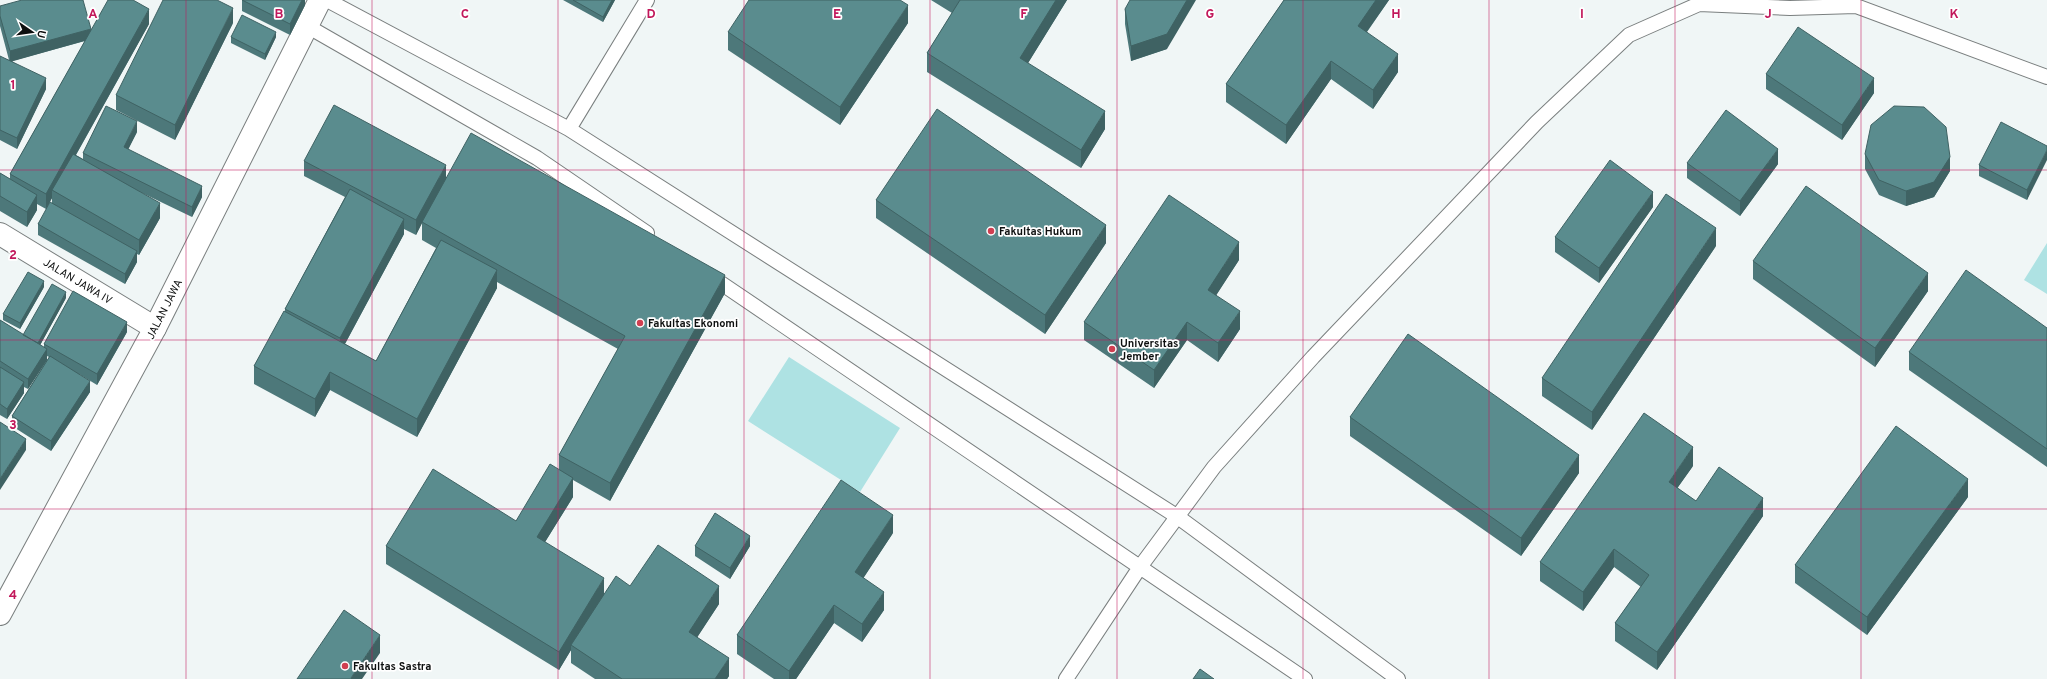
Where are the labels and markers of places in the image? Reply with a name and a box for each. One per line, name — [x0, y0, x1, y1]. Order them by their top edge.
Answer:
place label: Fakultas Hukum — [999, 225, 1081, 239]
marker: Fakultas Hukum — [986, 226, 996, 236]
place label: Fakultas Ekonomi — [648, 317, 738, 331]
marker: Fakultas Ekonomi — [635, 318, 645, 328]
place label: Universitas Jember — [1120, 337, 1178, 364]
marker: Universitas Jember — [1107, 344, 1117, 354]
place label: Fakultas Sastra — [353, 660, 431, 674]
marker: Fakultas Sastra — [340, 661, 350, 671]

